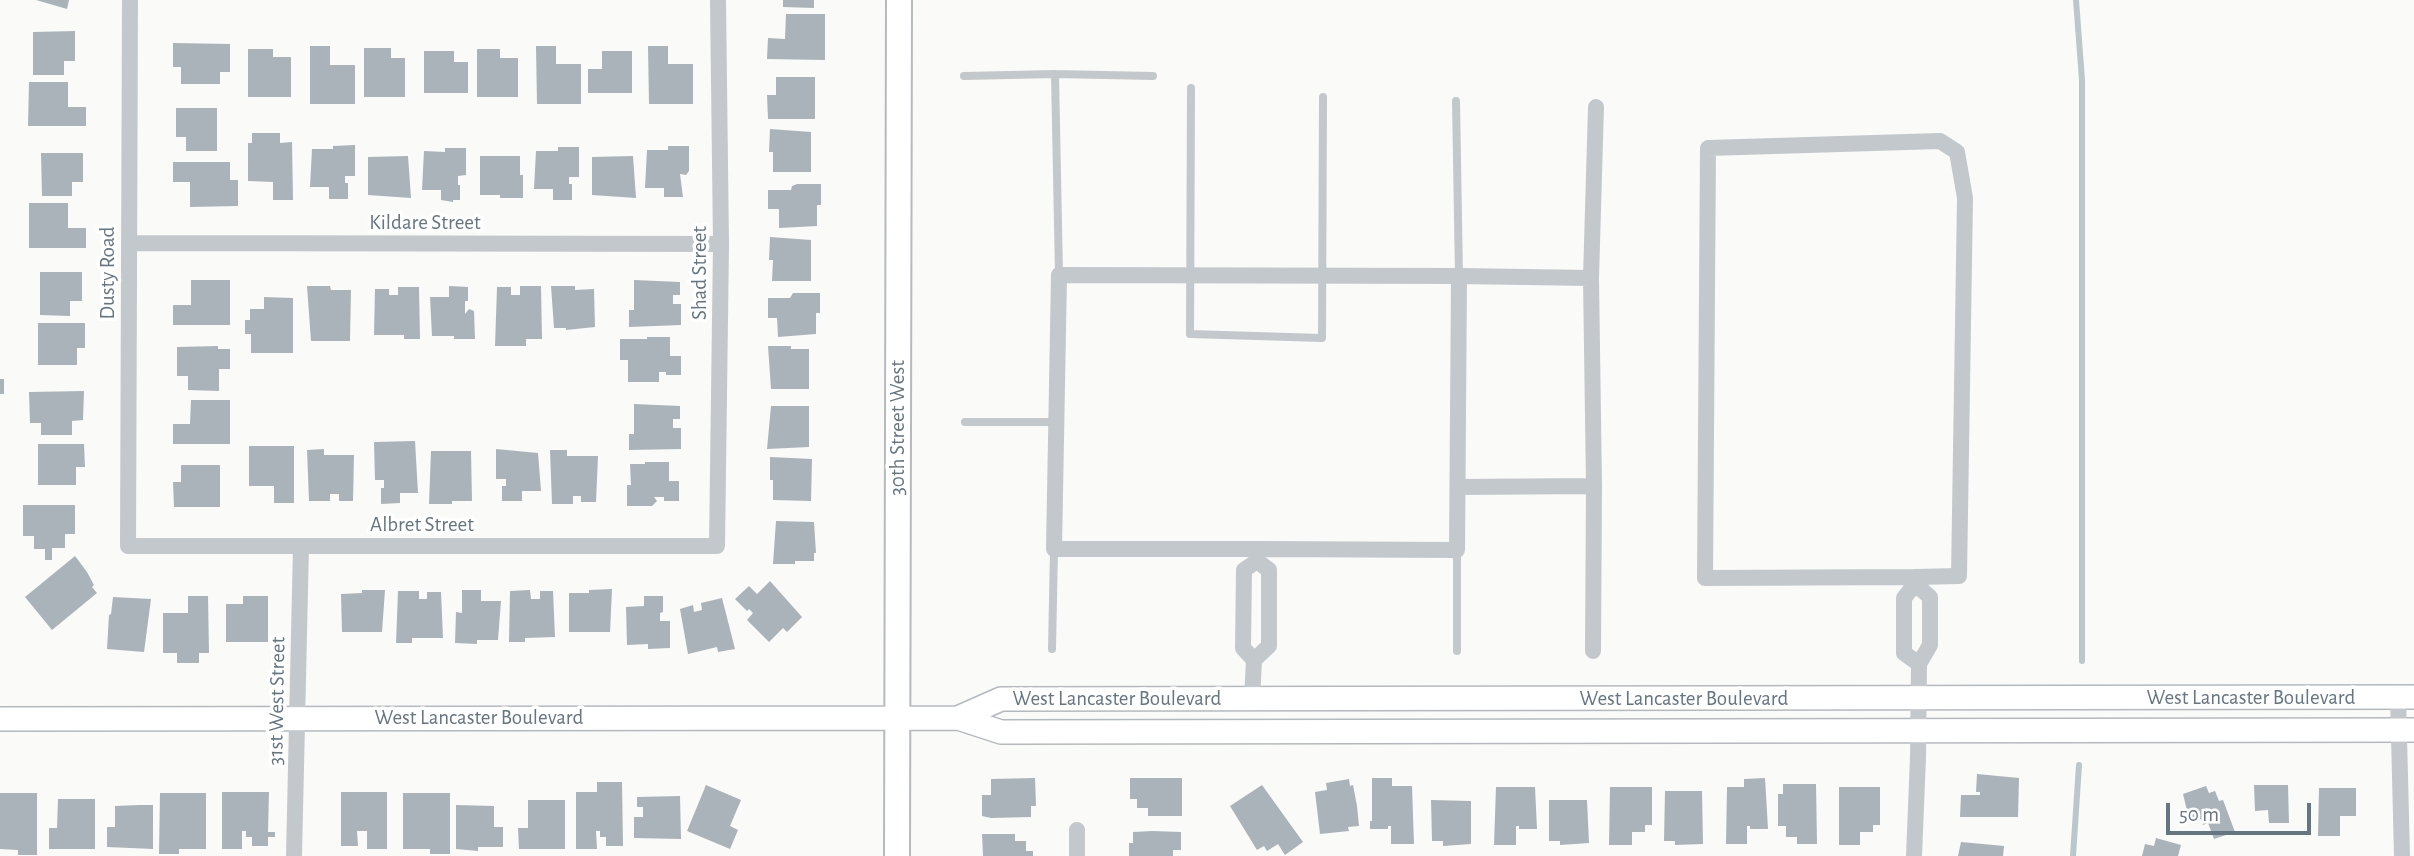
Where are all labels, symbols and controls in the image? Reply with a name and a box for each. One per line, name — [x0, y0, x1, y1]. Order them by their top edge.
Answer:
street label: Kildare Street — [369, 210, 481, 236]
street label: Shad Street — [687, 226, 713, 320]
street label: Dusty Road — [95, 227, 121, 319]
street label: 30th Street West — [885, 360, 911, 496]
street label: Albret Street — [370, 512, 474, 538]
street label: 31st West Street — [263, 636, 291, 766]
street label: West Lancaster Boulevard — [2147, 685, 2355, 711]
street label: West Lancaster Boulevard — [1013, 686, 1221, 712]
street label: West Lancaster Boulevard — [1580, 686, 1788, 712]
street label: West Lancaster Boulevard — [375, 705, 583, 731]
scale bar — [2169, 790, 2314, 834]
text: 50 m — [2179, 804, 2219, 825]

